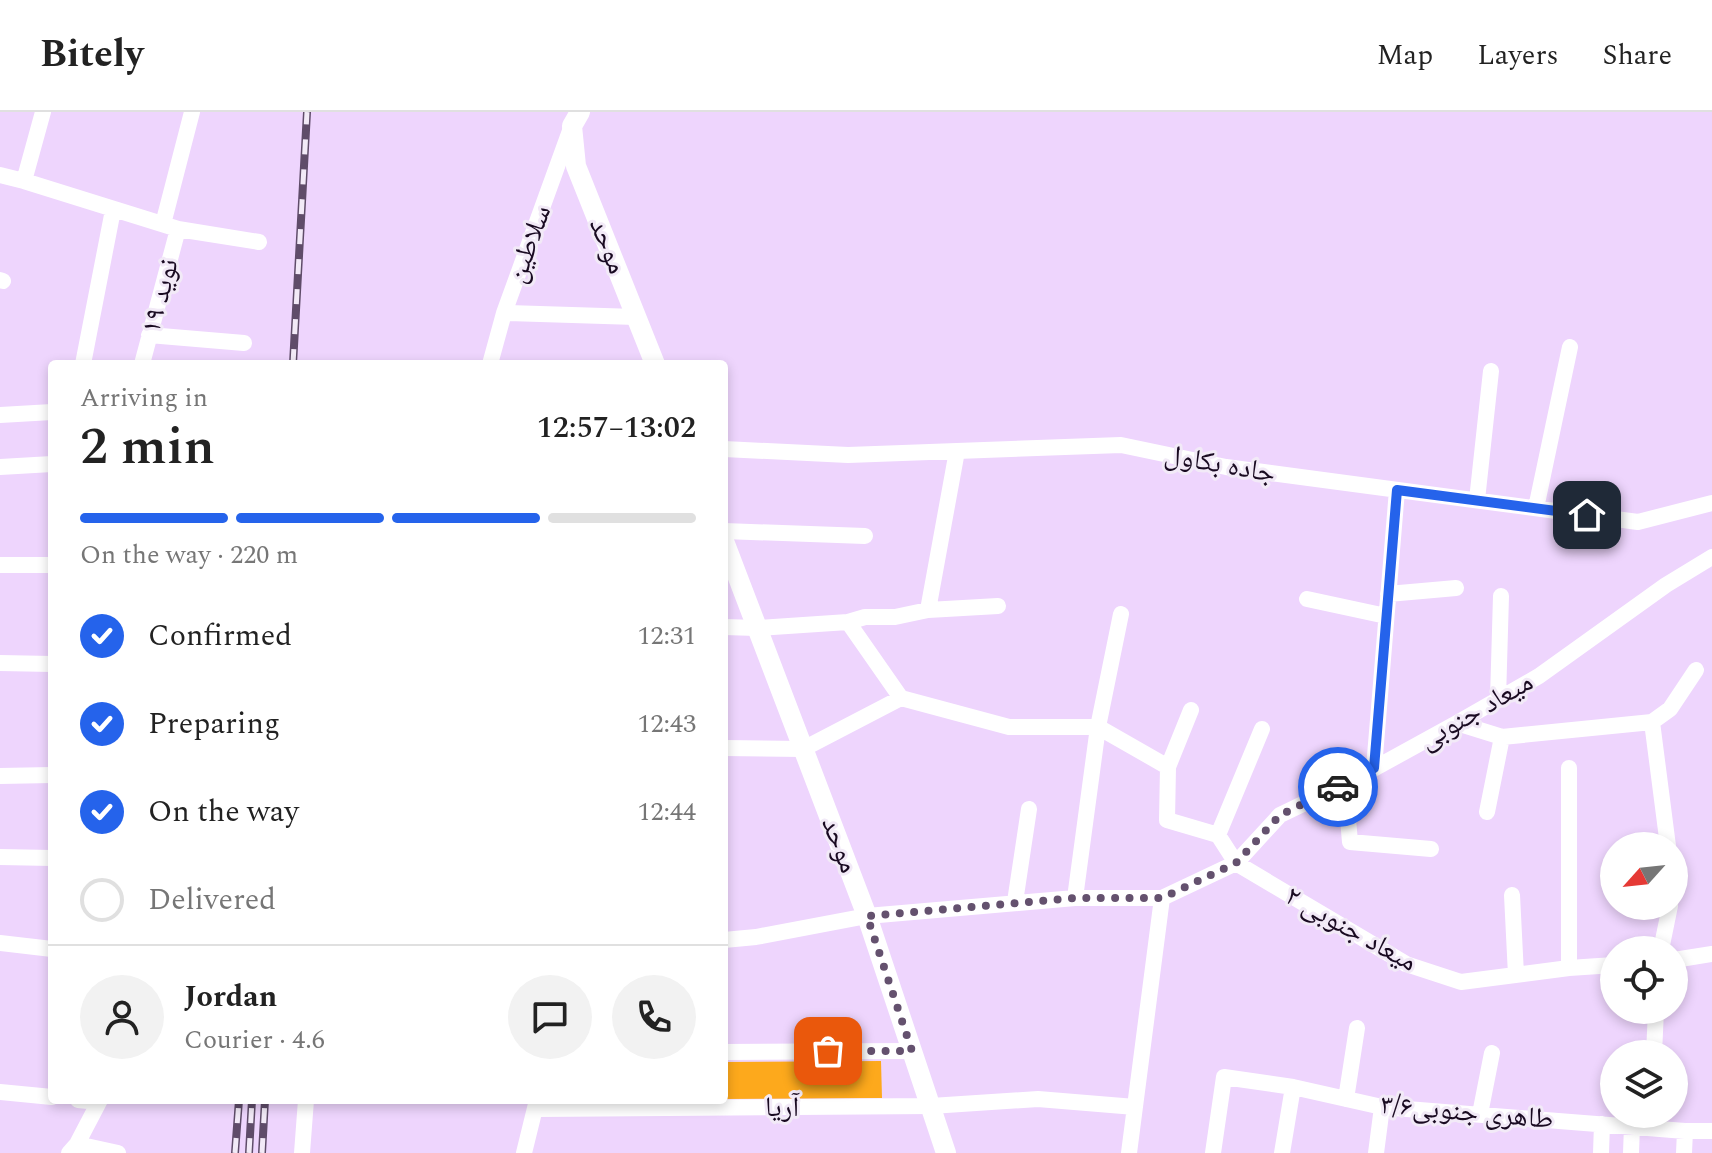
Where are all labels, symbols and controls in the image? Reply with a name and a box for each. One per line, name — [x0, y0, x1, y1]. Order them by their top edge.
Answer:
text: Bitely — [40, 26, 143, 84]
text: Map — [1377, 34, 1433, 77]
text: Layers — [1477, 34, 1559, 77]
text: Share — [1603, 34, 1672, 77]
street label: سلاطین — [495, 199, 563, 289]
street label: موحد — [577, 212, 639, 280]
street label: نوید ۱۹ — [129, 254, 191, 338]
text: Arriving in — [80, 378, 208, 418]
text: 12:57–13:02 — [537, 405, 696, 451]
text: 2 min — [80, 408, 215, 487]
street label: جاده بکاول — [1161, 433, 1279, 495]
pin — [1553, 481, 1621, 549]
icon: home — [1565, 493, 1609, 537]
text: On the way · 220 m — [80, 535, 298, 575]
text: Confirmed — [148, 613, 292, 659]
icon: check — [80, 614, 124, 658]
text: 12:31 — [637, 616, 696, 656]
street label: میعاد جنوبی — [1411, 661, 1541, 761]
text: Preparing — [148, 701, 280, 747]
icon: check — [80, 702, 124, 746]
text: 12:43 — [637, 704, 696, 744]
courier — [1298, 747, 1378, 827]
icon: car — [1316, 765, 1360, 809]
text: On the way — [148, 789, 299, 835]
icon: check — [80, 790, 124, 834]
text: 12:44 — [637, 792, 696, 832]
street label: موحد — [810, 811, 870, 879]
north arrow — [1600, 832, 1688, 920]
map controls — [1600, 832, 1688, 1128]
street label: میعاد جنوبی ۲ — [1277, 875, 1425, 983]
text: Delivered — [148, 877, 276, 923]
button: locate — [1600, 936, 1688, 1024]
text: Jordan — [184, 974, 277, 1020]
button: person — [80, 975, 164, 1059]
button: chat — [508, 975, 592, 1059]
button: phone — [612, 975, 696, 1059]
pin — [794, 1017, 862, 1085]
text: Courier · 4.6 — [184, 1020, 325, 1060]
icon: bag — [806, 1029, 850, 1073]
button: layers — [1600, 1040, 1688, 1128]
street label: طاهری جنوبی۳/۶ — [1379, 1083, 1555, 1141]
street label: آریا — [765, 1086, 800, 1129]

